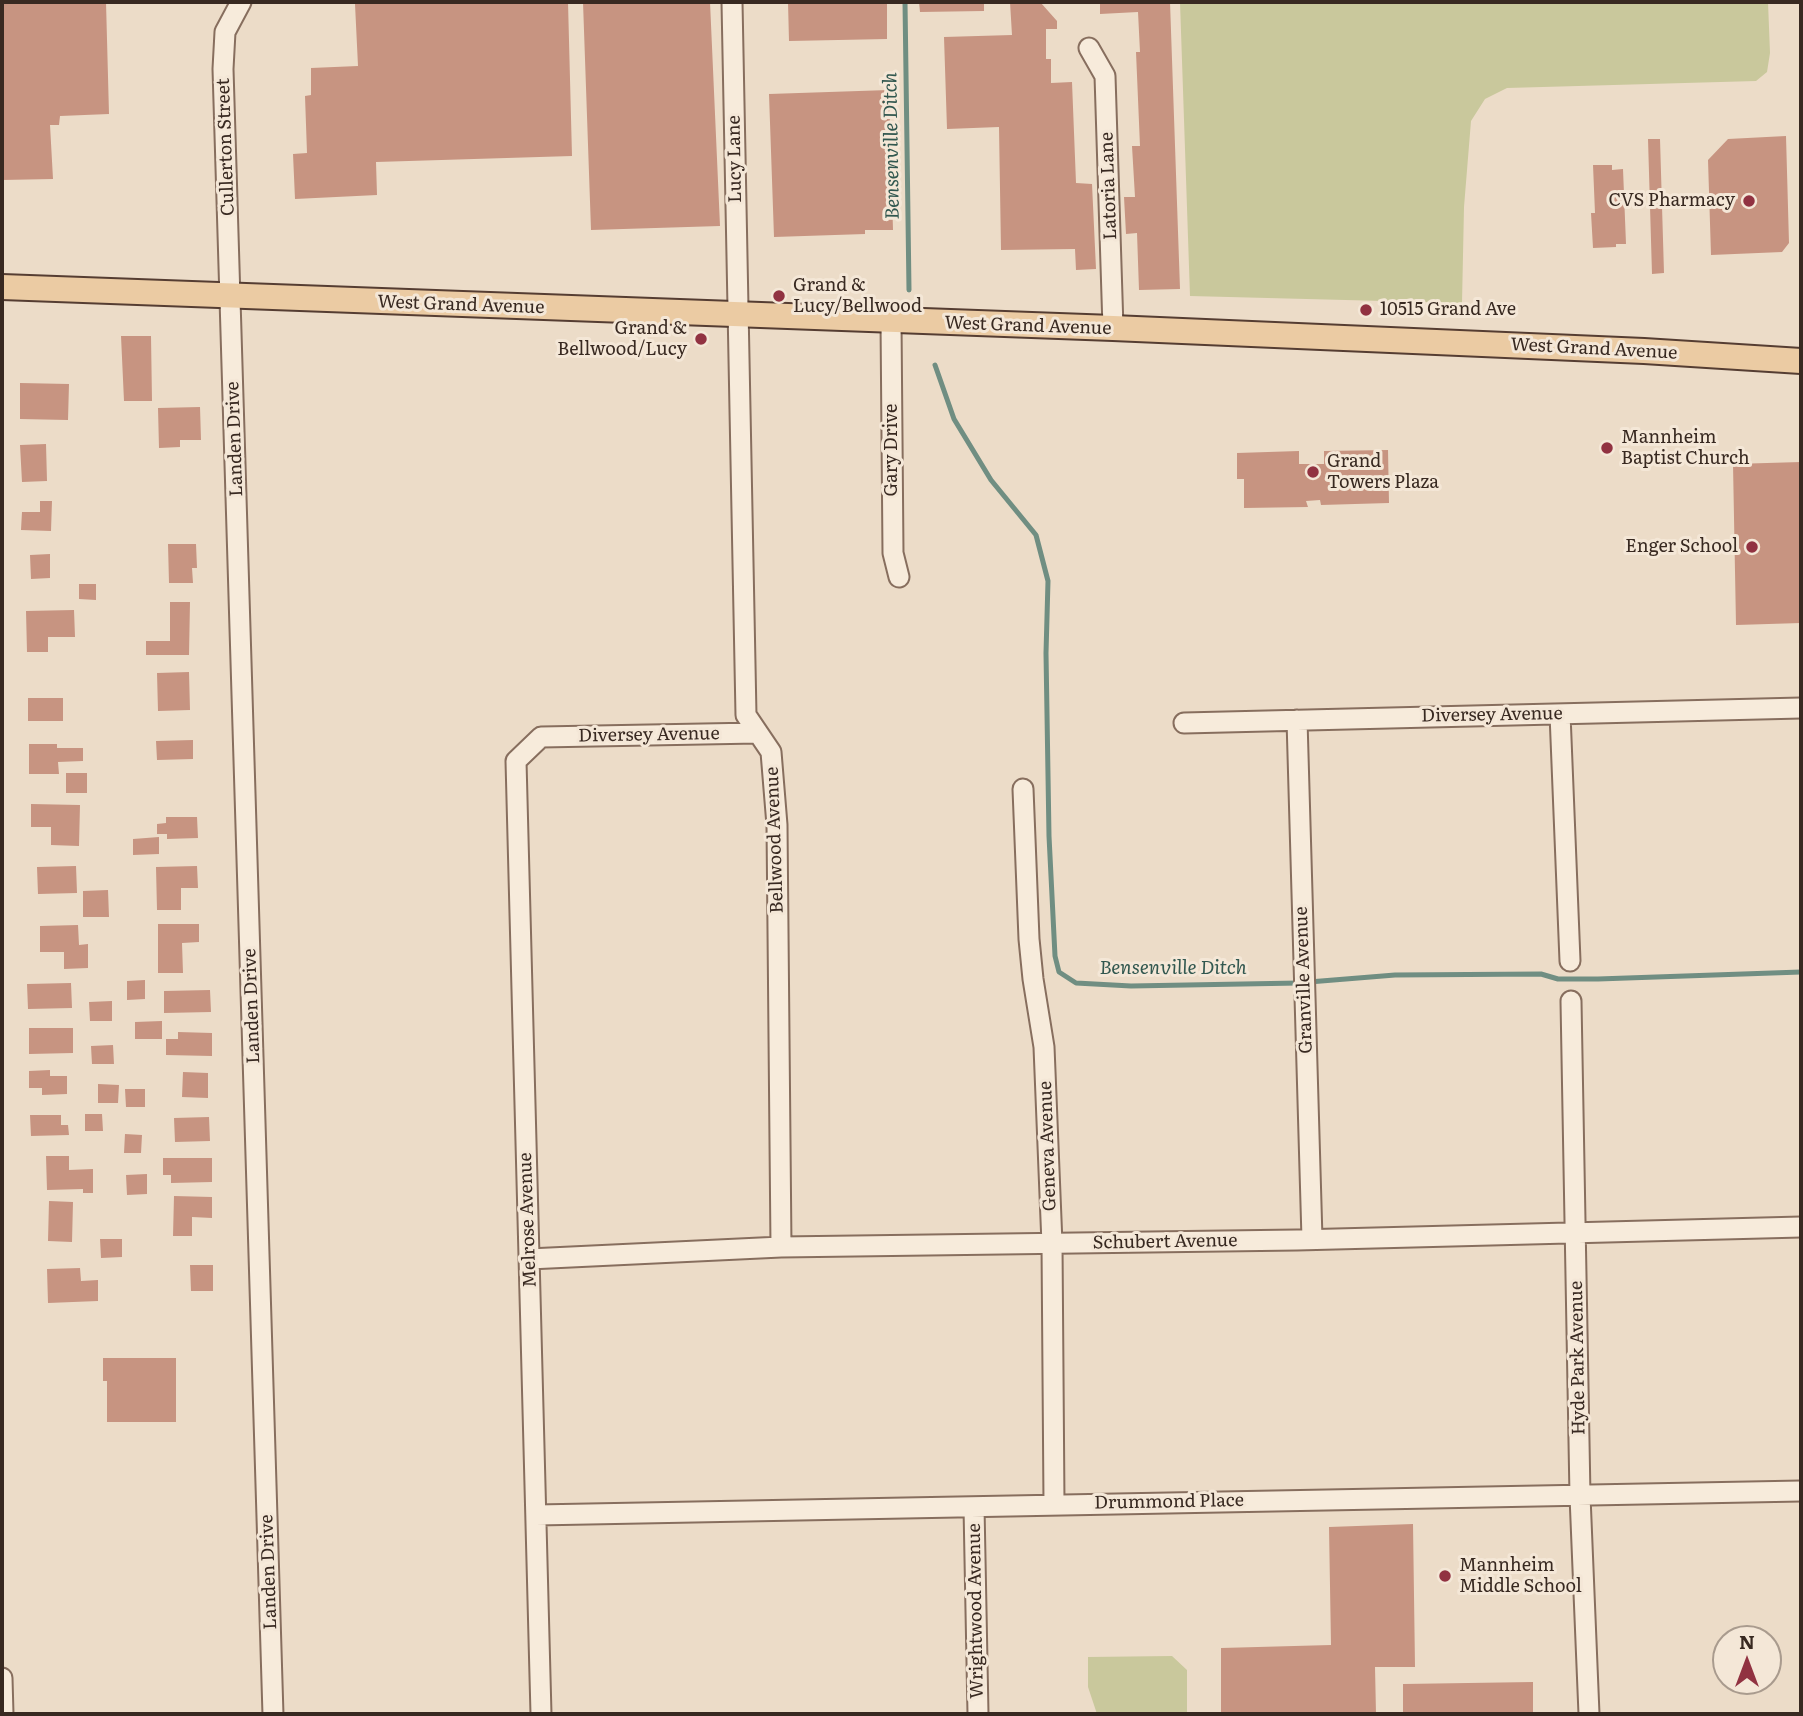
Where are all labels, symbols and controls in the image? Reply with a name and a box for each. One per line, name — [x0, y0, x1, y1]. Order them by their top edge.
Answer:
water label: Bensenville Ditch — [879, 72, 905, 220]
street label: Cullerton Street — [213, 78, 239, 216]
street label: Lucy Lane — [723, 115, 747, 203]
street label: Latoria Lane — [1096, 132, 1122, 240]
place label: CVS Pharmacy — [1608, 190, 1735, 212]
marker: CVS Pharmacy — [1741, 193, 1757, 209]
place label: Grand & Lucy/Bellwood — [793, 275, 922, 318]
marker: Grand & Lucy/Bellwood — [771, 288, 787, 304]
street label: West Grand Avenue — [377, 291, 545, 319]
place label: 10515 Grand Ave — [1380, 299, 1516, 321]
marker: 10515 Grand Ave — [1358, 302, 1374, 318]
street label: West Grand Avenue — [944, 312, 1112, 340]
place label: Grand & Bellwood/Lucy — [557, 318, 687, 360]
marker: Grand & Bellwood/Lucy — [693, 331, 709, 347]
street label: West Grand Avenue — [1510, 334, 1678, 364]
street label: Landen Drive — [222, 381, 248, 497]
street label: Gary Drive — [881, 404, 903, 496]
place label: Mannheim Baptist Church — [1621, 427, 1750, 470]
marker: Mannheim Baptist Church — [1599, 440, 1615, 456]
place label: Grand Towers Plaza — [1327, 451, 1439, 494]
marker: Grand Towers Plaza — [1305, 464, 1321, 480]
place label: Enger School — [1625, 536, 1738, 558]
marker: Enger School — [1744, 539, 1760, 555]
street label: Diversey Avenue — [1421, 703, 1563, 727]
street label: Diversey Avenue — [578, 723, 720, 747]
street label: Bellwood Avenue — [762, 766, 788, 914]
street label: Granville Avenue — [1291, 906, 1317, 1054]
street label: Landen Drive — [239, 948, 265, 1064]
water label: Bensenville Ditch — [1099, 957, 1247, 979]
street label: Geneva Avenue — [1035, 1080, 1061, 1212]
street label: Melrose Avenue — [515, 1152, 541, 1288]
street label: Schubert Avenue — [1092, 1230, 1238, 1254]
street label: Hyde Park Avenue — [1566, 1281, 1590, 1435]
street label: Drummond Place — [1094, 1490, 1244, 1514]
street label: Landen Drive — [256, 1514, 282, 1630]
street label: Wrightwood Avenue — [964, 1523, 988, 1699]
place label: Mannheim Middle School — [1459, 1555, 1582, 1598]
marker: Mannheim Middle School — [1437, 1568, 1453, 1584]
north arrow — [1712, 1625, 1782, 1695]
text: N — [1739, 1627, 1755, 1655]

